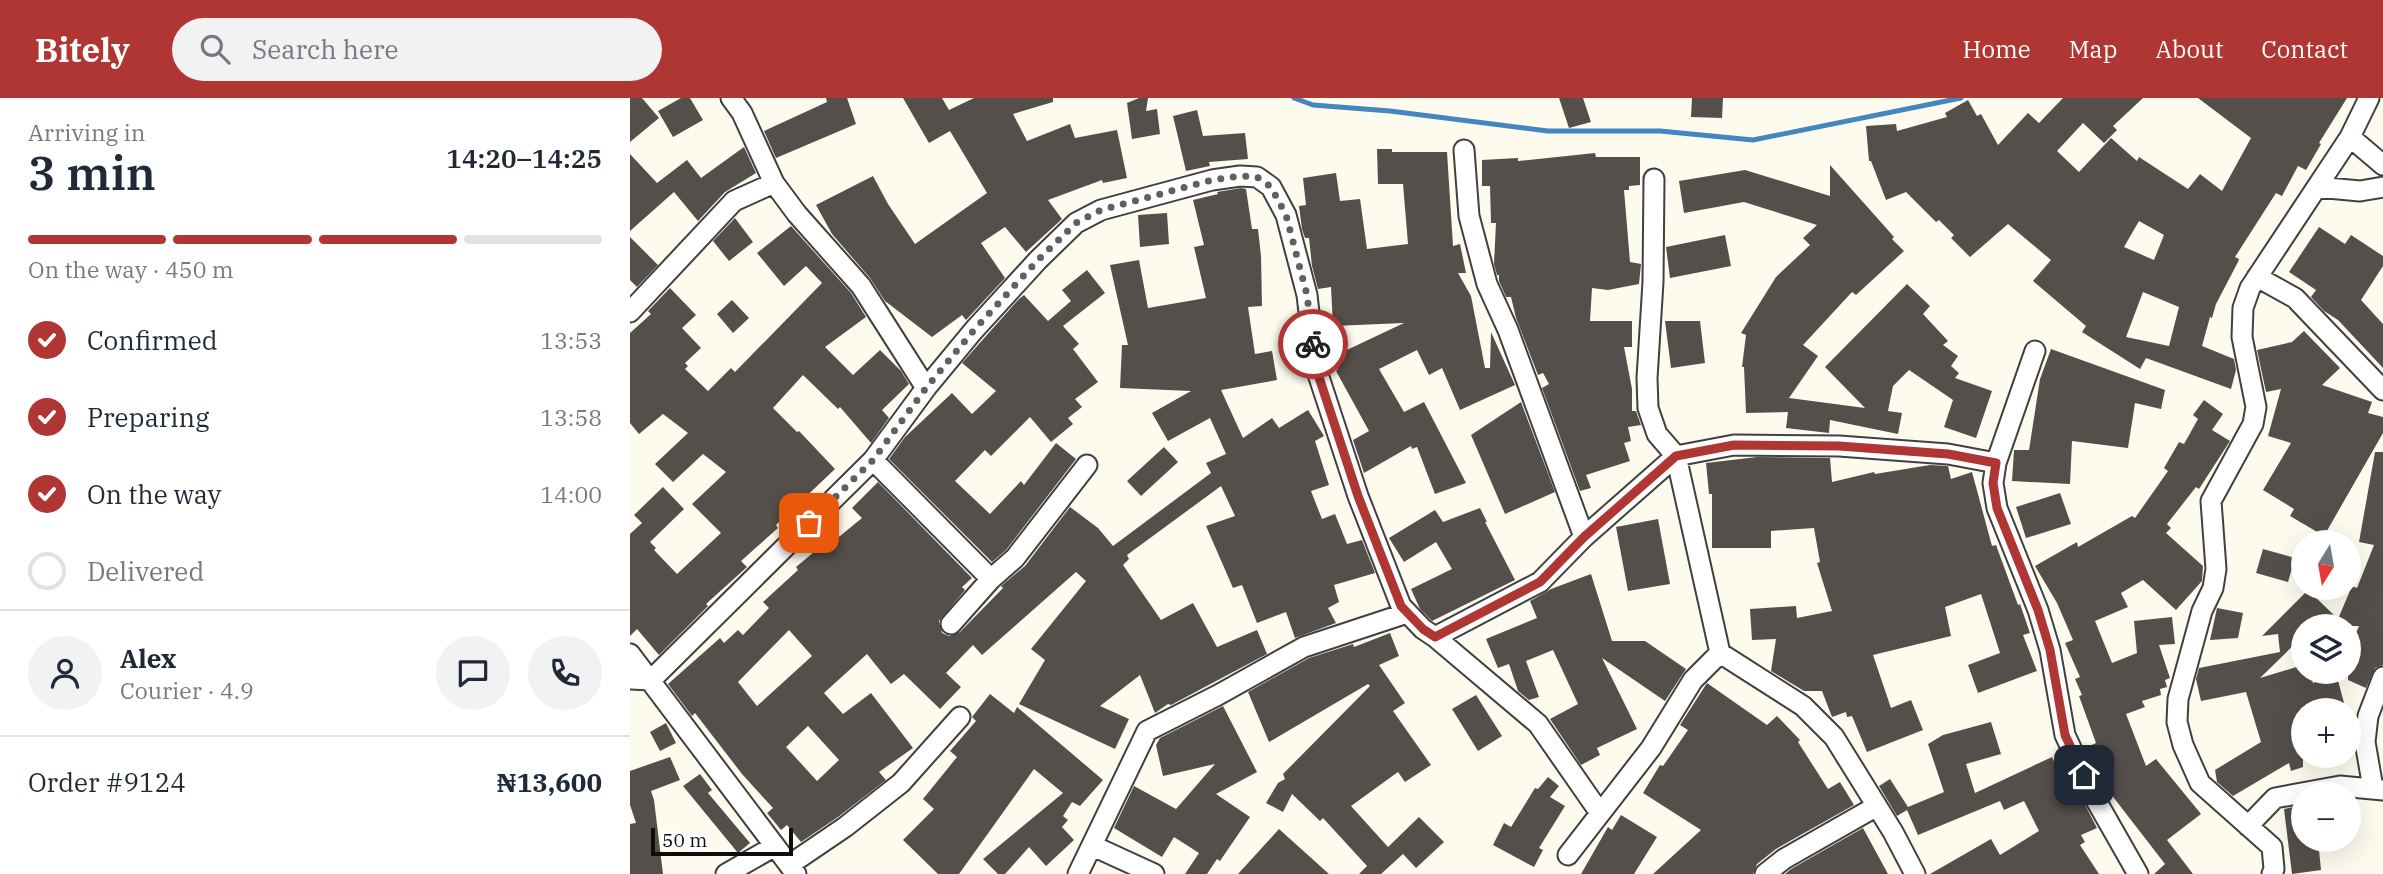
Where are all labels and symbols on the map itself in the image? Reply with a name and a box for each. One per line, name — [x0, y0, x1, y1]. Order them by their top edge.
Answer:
courier — [1278, 309, 1348, 379]
pin — [779, 493, 839, 553]
north arrow — [2291, 530, 2361, 600]
pin — [2054, 745, 2114, 805]
scale bar — [651, 825, 793, 857]

